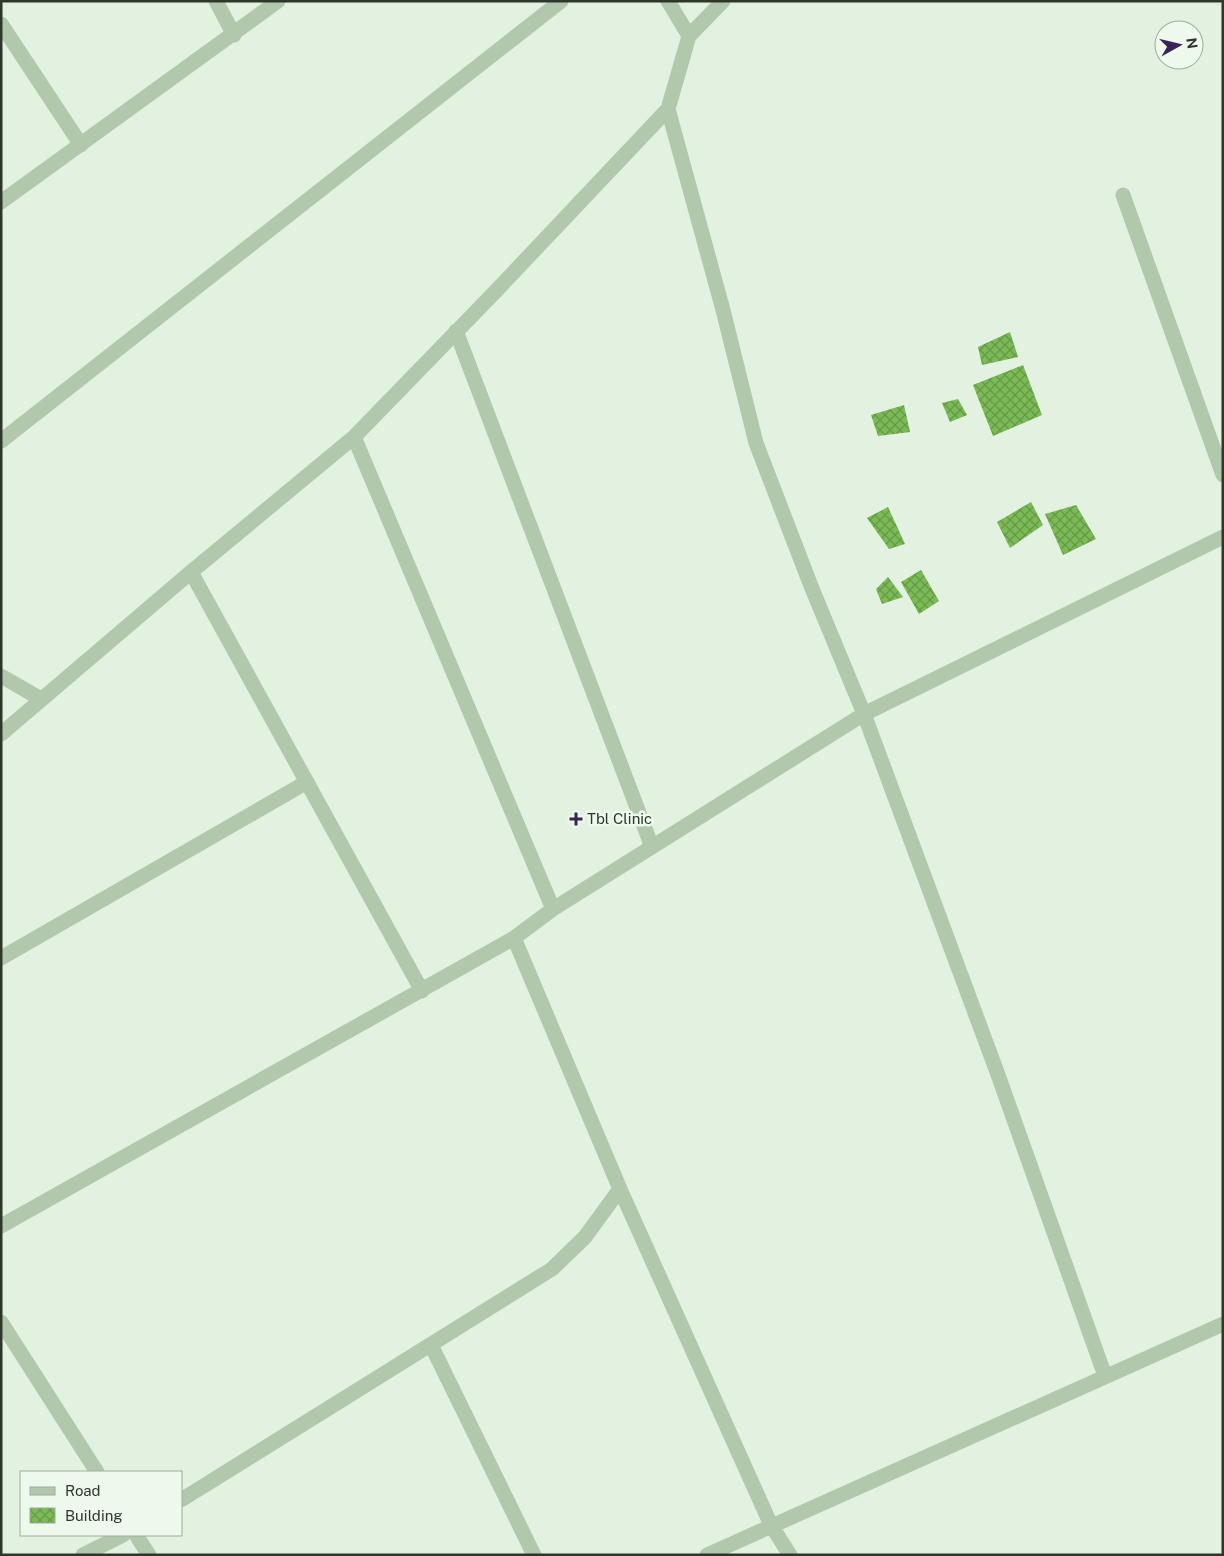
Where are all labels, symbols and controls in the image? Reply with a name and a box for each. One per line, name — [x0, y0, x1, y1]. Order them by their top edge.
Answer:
north arrow — [1154, 20, 1204, 70]
text: N — [1183, 37, 1201, 50]
place label: Tbl Clinic — [587, 810, 652, 827]
marker: Tbl Clinic — [569, 812, 583, 826]
legend — [20, 1471, 182, 1536]
text: Road — [65, 1482, 101, 1499]
text: Building — [65, 1507, 123, 1524]

